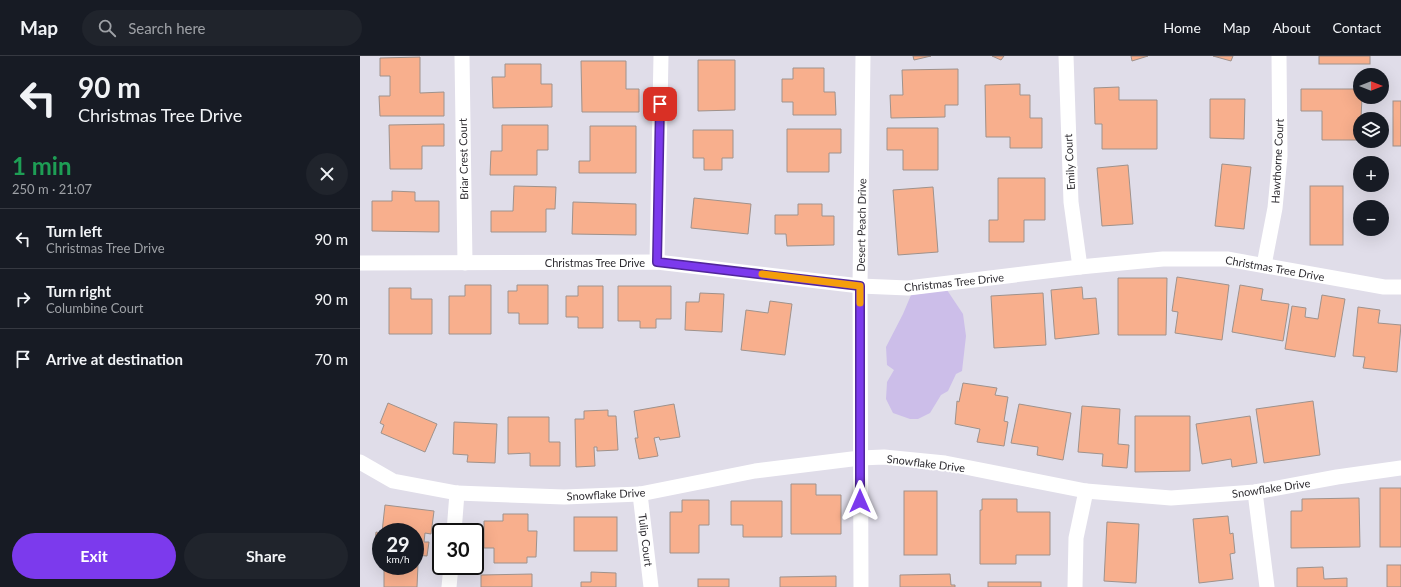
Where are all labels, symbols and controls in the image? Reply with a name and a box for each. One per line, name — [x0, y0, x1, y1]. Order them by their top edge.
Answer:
search box — [82, 10, 362, 46]
text: Map — [20, 16, 58, 39]
icon: search — [96, 17, 118, 39]
text: Search here — [128, 19, 206, 37]
text: Home — [1163, 19, 1201, 36]
text: Map — [1223, 19, 1250, 36]
text: About — [1272, 19, 1310, 36]
text: Contact — [1332, 19, 1381, 36]
north arrow — [1353, 68, 1389, 104]
map controls — [1353, 68, 1389, 236]
text: 90 m — [78, 70, 141, 104]
icon: left — [12, 72, 64, 124]
pin — [643, 87, 677, 121]
icon: arrive — [649, 93, 671, 115]
text: Christmas Tree Drive — [78, 104, 242, 126]
button: layers — [1353, 112, 1389, 148]
street label: Briar Crest Court — [456, 118, 470, 200]
street label: Hawthorne Court — [1268, 118, 1286, 204]
street label: Emily Court — [1061, 134, 1077, 190]
text: 1 min — [12, 151, 72, 180]
button: close — [306, 153, 348, 195]
button: + — [1353, 156, 1389, 192]
street label: Desert Peach Drive — [854, 178, 868, 272]
text: 250 m · 21:07 — [12, 181, 92, 197]
button: − — [1353, 200, 1389, 236]
text: Turn left — [46, 222, 102, 240]
icon: left — [12, 228, 34, 250]
text: 90 m — [314, 230, 348, 248]
text: Christmas Tree Drive — [46, 240, 165, 256]
street label: Christmas Tree Drive — [1224, 253, 1326, 283]
street label: Christmas Tree Drive — [545, 256, 645, 269]
street label: Christmas Tree Drive — [903, 270, 1005, 294]
text: Turn right — [46, 282, 111, 300]
icon: right — [12, 288, 34, 310]
text: 90 m — [314, 290, 348, 308]
text: Columbine Court — [46, 300, 143, 316]
icon: arrive — [12, 348, 34, 370]
text: Arrive at destination — [46, 350, 183, 368]
text: 70 m — [314, 350, 348, 368]
street label: Snowflake Drive — [886, 452, 966, 474]
street label: Snowflake Drive — [1231, 476, 1311, 500]
position arrow — [839, 480, 881, 522]
street label: Snowflake Drive — [566, 485, 646, 503]
street label: Tulip Court — [636, 513, 656, 567]
speed limit sign: 30 — [432, 523, 484, 575]
text: 29 — [386, 532, 410, 556]
button: Exit — [12, 533, 176, 579]
button: Share — [184, 533, 348, 579]
text: km/h — [386, 553, 410, 565]

